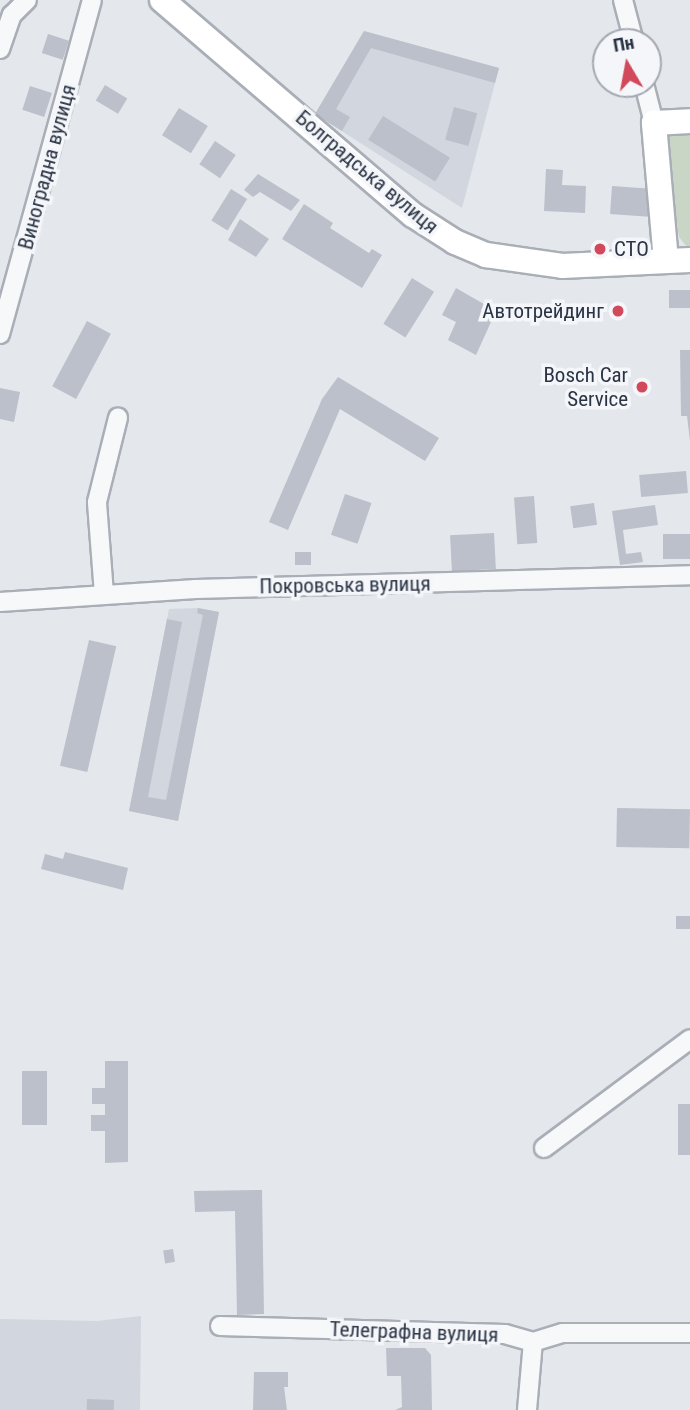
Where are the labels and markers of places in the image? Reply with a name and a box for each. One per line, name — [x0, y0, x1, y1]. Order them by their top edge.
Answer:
place label: СТО — [614, 236, 649, 262]
marker: СТО — [592, 241, 608, 257]
place label: Автотрейдинг — [482, 298, 604, 324]
marker: Автотрейдинг — [610, 303, 626, 319]
place label: Bosch Car Service — [543, 362, 628, 412]
marker: Bosch Car Service — [634, 379, 650, 395]

